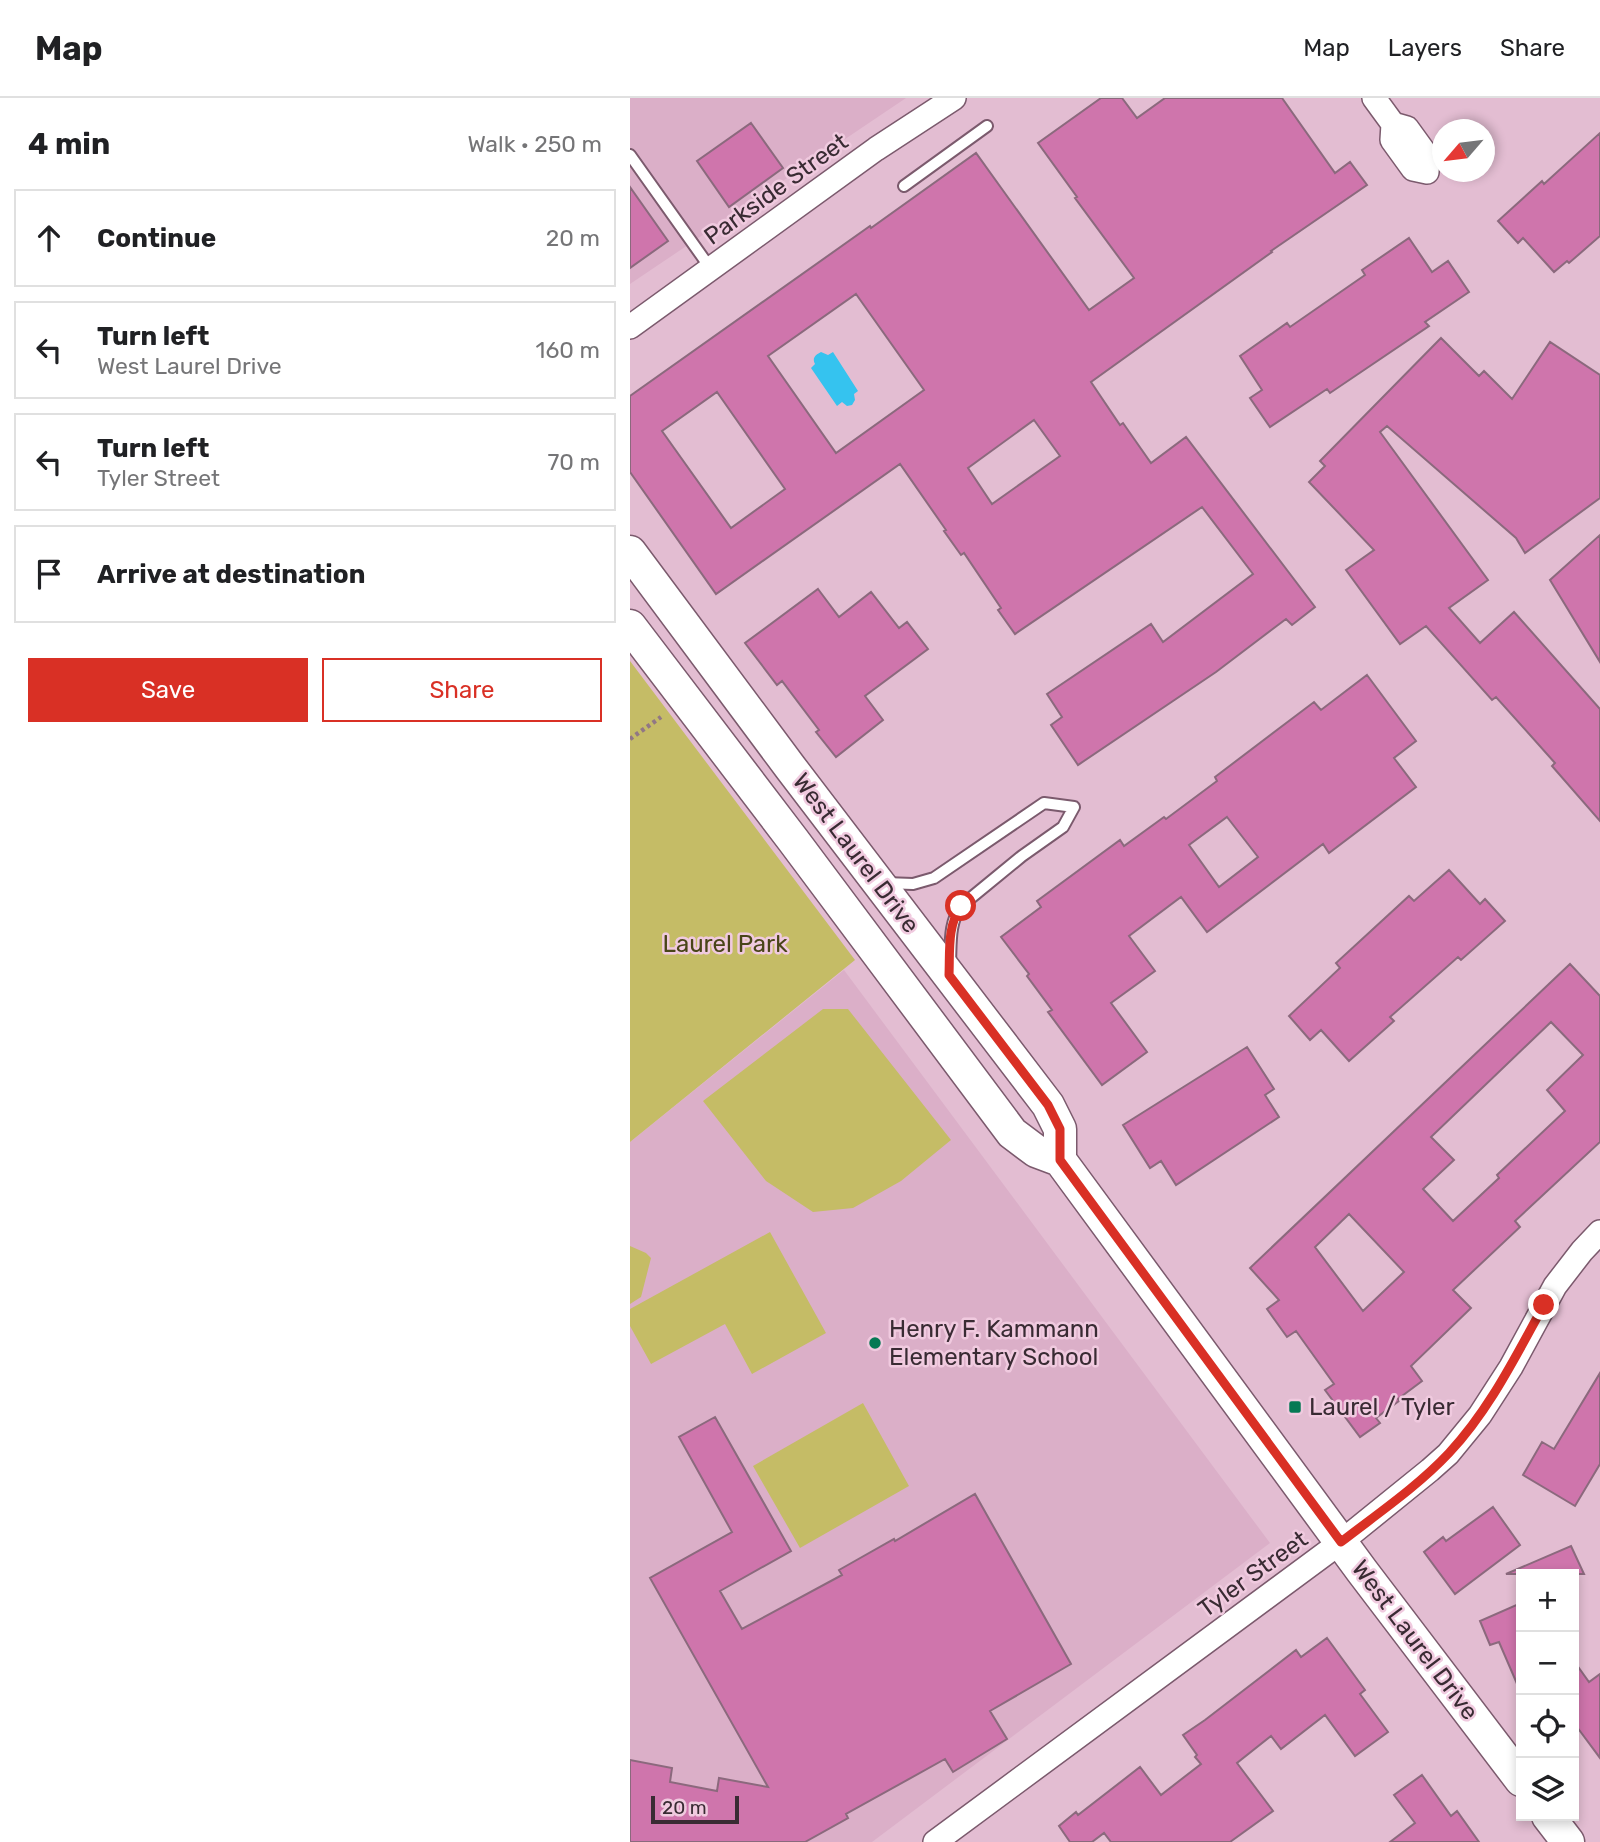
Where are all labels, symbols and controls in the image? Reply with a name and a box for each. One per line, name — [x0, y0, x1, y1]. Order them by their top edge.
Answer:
text: Map — [35, 29, 103, 68]
text: Map — [1303, 34, 1350, 62]
text: Layers — [1388, 34, 1462, 62]
text: Share — [1500, 34, 1565, 62]
north arrow — [1432, 119, 1495, 182]
text: 4 min — [28, 126, 110, 162]
street label: Parkside Street — [699, 127, 853, 251]
text: Walk · 250 m — [467, 130, 602, 158]
icon: ahead — [30, 219, 68, 257]
text: Continue — [97, 223, 216, 254]
text: 20 m — [546, 224, 600, 252]
text: Turn left — [97, 321, 209, 352]
icon: left — [30, 331, 68, 369]
text: 160 m — [536, 336, 600, 364]
text: West Laurel Drive — [97, 352, 282, 380]
text: Turn left — [97, 433, 209, 464]
icon: left — [30, 443, 68, 481]
text: 70 m — [548, 448, 600, 476]
text: Tyler Street — [97, 464, 220, 492]
icon: arrive — [30, 555, 68, 593]
text: Arrive at destination — [97, 559, 365, 590]
button: Save — [28, 658, 308, 722]
button: Share — [322, 658, 602, 722]
street label: West Laurel Drive — [787, 768, 925, 938]
route start — [945, 890, 976, 921]
park label: Laurel Park — [662, 930, 788, 958]
route end — [1528, 1289, 1559, 1320]
place label: Henry F. Kammann Elementary School — [889, 1315, 1099, 1371]
marker: Henry F. Kammann Elementary School — [867, 1335, 883, 1351]
place label: Laurel / Tyler — [1309, 1393, 1455, 1421]
marker: Laurel / Tyler — [1287, 1399, 1303, 1415]
street label: Tyler Street — [1193, 1525, 1313, 1623]
street label: West Laurel Drive — [1346, 1555, 1484, 1725]
map controls — [1516, 1569, 1579, 1821]
button: + — [1516, 1569, 1579, 1632]
button: − — [1516, 1632, 1579, 1695]
button: locate — [1516, 1695, 1579, 1758]
button: layers — [1516, 1758, 1579, 1821]
scale bar — [651, 1793, 738, 1825]
text: 20 m — [662, 1796, 707, 1819]

